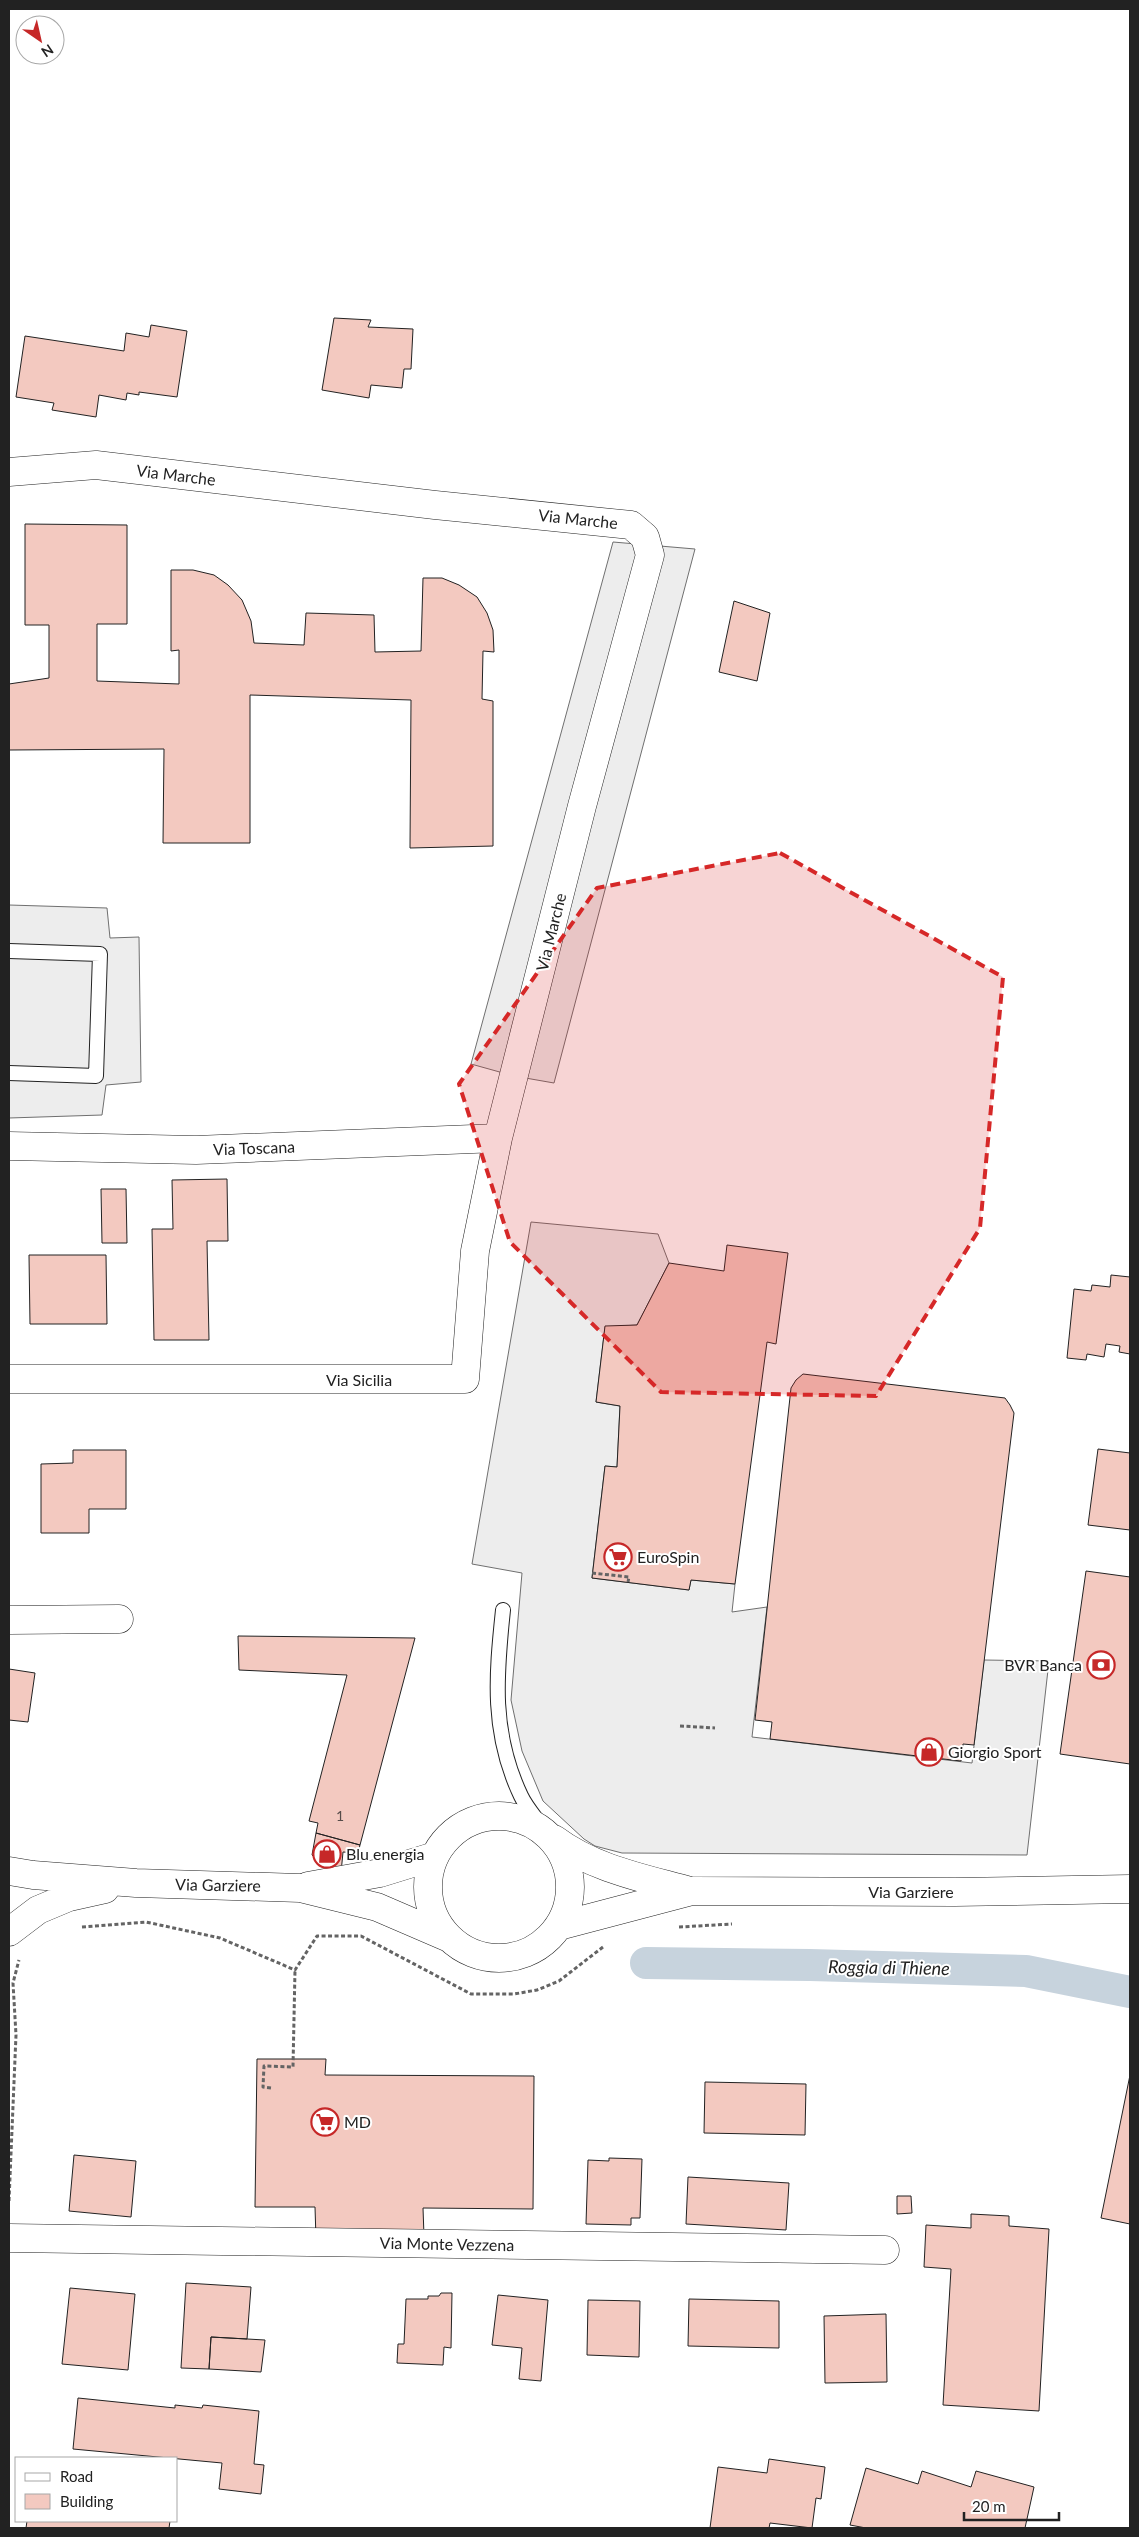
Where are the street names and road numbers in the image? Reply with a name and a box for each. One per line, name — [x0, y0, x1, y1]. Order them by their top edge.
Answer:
street label: Via Marche — [135, 460, 217, 489]
street label: Via Marche — [537, 505, 619, 532]
street label: Via Marche — [532, 891, 569, 973]
street label: Via Toscana — [213, 1137, 295, 1158]
street label: Via Sicilia — [326, 1370, 392, 1389]
street label: Via Garziere — [175, 1874, 261, 1895]
street label: Via Garziere — [868, 1882, 954, 1901]
street label: Via Monte Vezzena — [380, 2233, 514, 2254]

